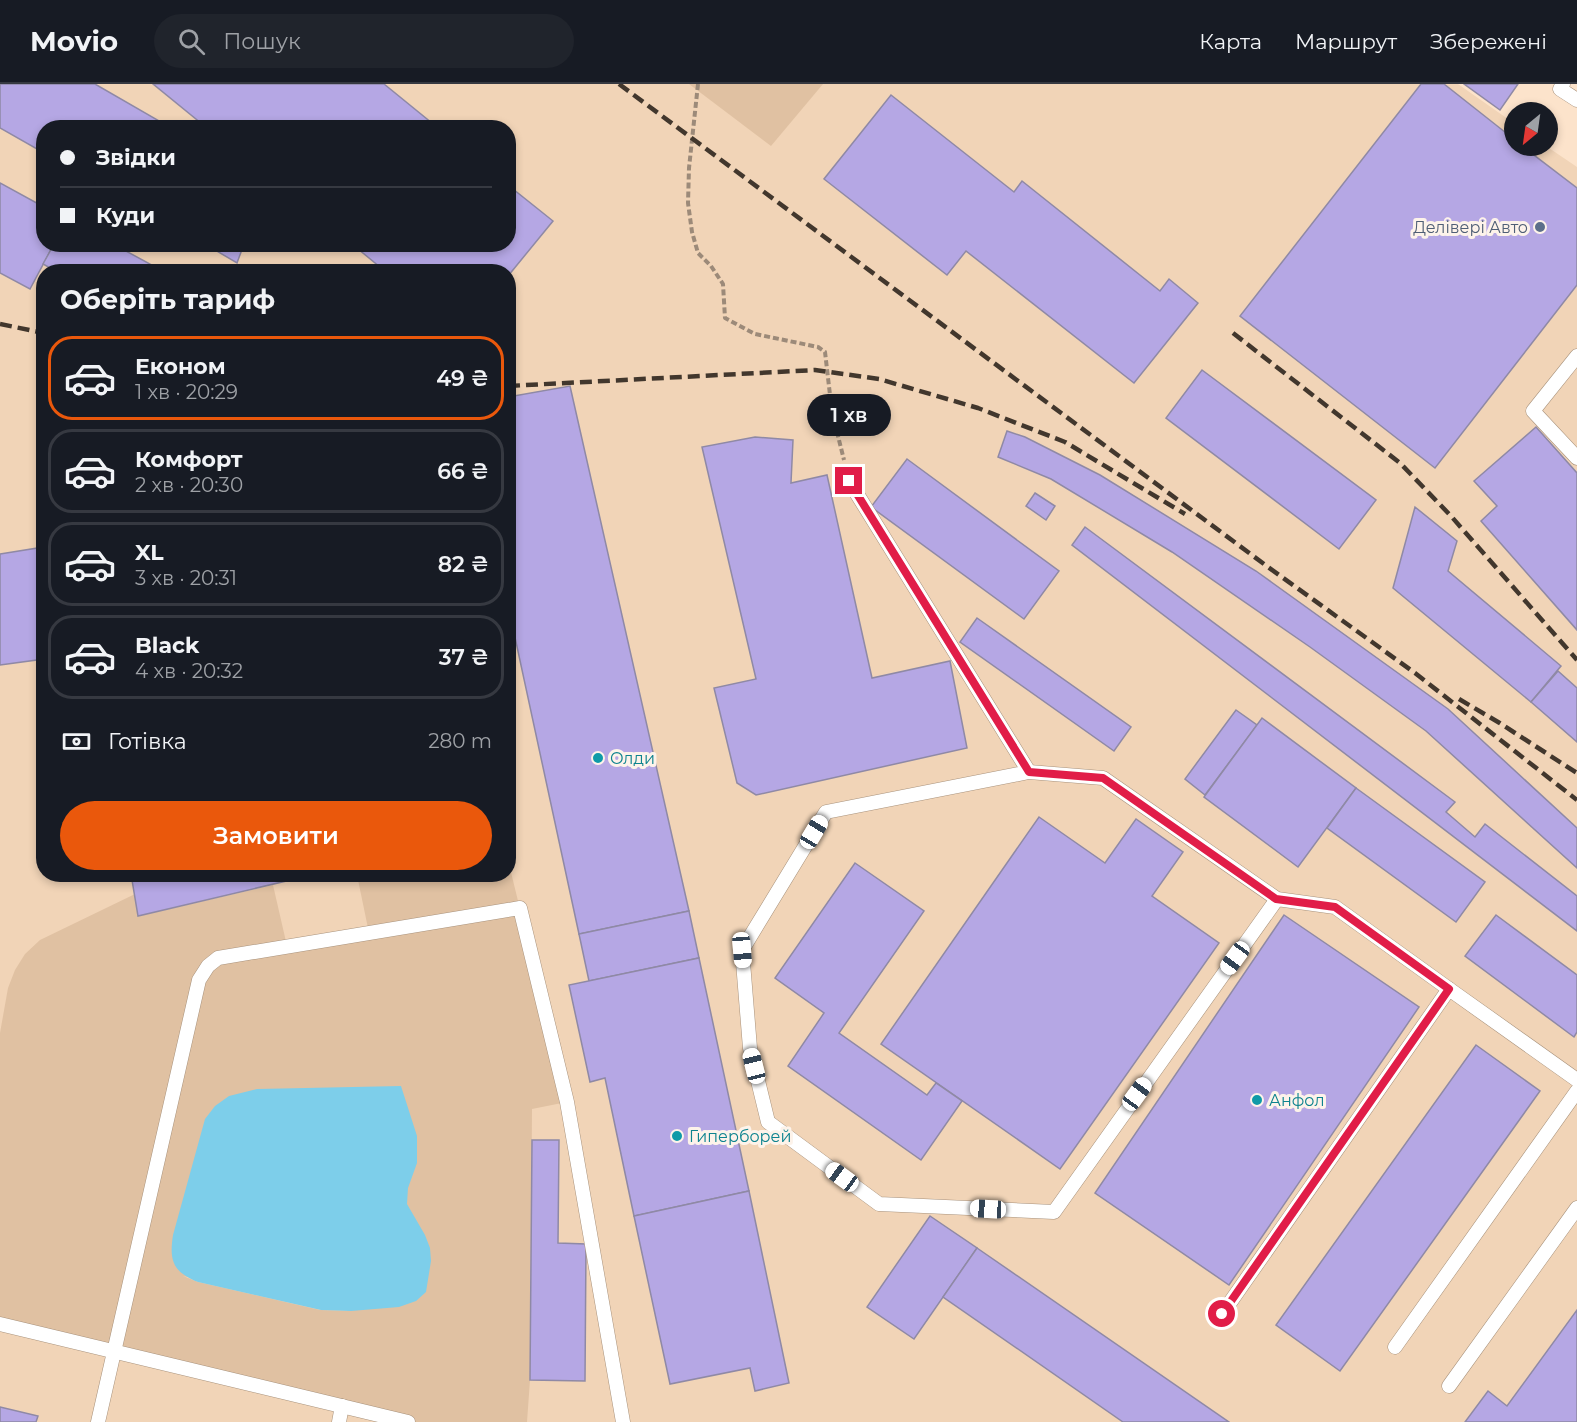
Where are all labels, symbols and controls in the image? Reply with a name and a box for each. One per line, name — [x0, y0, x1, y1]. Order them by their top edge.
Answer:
search box — [154, 14, 574, 68]
text: Movio — [30, 24, 118, 58]
icon: search — [175, 25, 208, 58]
text: Пошук — [223, 28, 301, 55]
text: Карта — [1199, 29, 1262, 54]
text: Маршрут — [1295, 29, 1397, 54]
text: Збережені — [1430, 29, 1547, 54]
north arrow — [1504, 102, 1558, 156]
map controls — [1504, 102, 1558, 156]
text: Звідки — [96, 144, 176, 171]
text: Куди — [96, 202, 155, 229]
place label: Делівері Авто — [1413, 218, 1528, 237]
marker: Делівері Авто — [1533, 220, 1547, 234]
text: Оберіть тариф — [60, 283, 275, 316]
icon: car — [63, 351, 117, 405]
text: Економ — [135, 353, 226, 380]
text: 49 ₴ — [436, 365, 489, 392]
text: 1 хв · 20:29 — [135, 380, 238, 404]
callout: 1 хв — [807, 394, 891, 436]
text: 1 хв — [831, 403, 867, 427]
icon: car — [63, 444, 117, 498]
text: Комфорт — [135, 446, 243, 473]
text: 66 ₴ — [437, 458, 489, 485]
route end — [835, 467, 862, 494]
text: 2 хв · 20:30 — [135, 473, 243, 497]
icon: car — [63, 537, 117, 591]
text: XL — [135, 539, 164, 566]
text: 82 ₴ — [438, 551, 489, 578]
text: 3 хв · 20:31 — [135, 566, 237, 590]
icon: car — [63, 630, 117, 684]
text: Black — [135, 632, 199, 659]
text: 37 ₴ — [439, 644, 489, 671]
text: 4 хв · 20:32 — [135, 659, 243, 683]
icon: cash — [60, 725, 93, 758]
text: Готівка — [108, 728, 187, 755]
text: 280 m — [428, 729, 492, 753]
place label: Олди — [610, 749, 655, 768]
marker: Олди — [591, 751, 605, 765]
button: Замовити — [60, 801, 492, 870]
car — [797, 812, 831, 852]
car — [731, 931, 753, 969]
car — [1217, 938, 1253, 978]
car — [741, 1046, 767, 1086]
car — [1119, 1074, 1155, 1114]
place label: Анфол — [1269, 1091, 1325, 1110]
marker: Анфол — [1250, 1093, 1264, 1107]
place label: Гиперборей — [689, 1127, 791, 1146]
marker: Гиперборей — [670, 1129, 684, 1143]
car — [822, 1159, 862, 1195]
car — [970, 1199, 1006, 1219]
route start — [1208, 1300, 1235, 1327]

